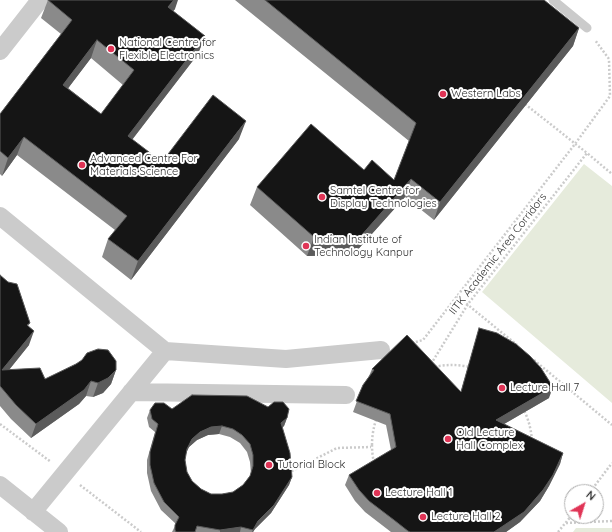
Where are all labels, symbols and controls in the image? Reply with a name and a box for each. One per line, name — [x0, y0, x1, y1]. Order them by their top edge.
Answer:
place label: National Centre for Flexible Electronics — [119, 36, 216, 62]
marker: National Centre for Flexible Electronics — [106, 44, 116, 54]
place label: Western Labs — [451, 87, 521, 101]
marker: Western Labs — [438, 89, 448, 99]
place label: Advanced Centre For Materials Science — [90, 152, 198, 178]
marker: Advanced Centre For Materials Science — [77, 160, 87, 170]
place label: Samtel Centre for Display Technologies — [330, 184, 437, 210]
street label: IITK Academic Area Corridors — [446, 191, 550, 317]
marker: Samtel Centre for Display Technologies — [317, 192, 327, 202]
place label: Indian Institute of Technology Kanpur — [314, 233, 413, 259]
marker: Indian Institute of Technology Kanpur — [301, 241, 311, 251]
place label: Lecture Hall 7 — [510, 381, 579, 395]
marker: Lecture Hall 7 — [497, 383, 507, 393]
place label: Old Lecture Hall Complex — [456, 426, 523, 452]
marker: Old Lecture Hall Complex — [443, 434, 453, 444]
place label: Tutorial Block — [277, 458, 345, 472]
marker: Tutorial Block — [264, 460, 274, 470]
north arrow — [564, 484, 604, 524]
place label: Lecture Hall 1 — [385, 486, 453, 500]
text: N — [583, 487, 598, 503]
marker: Lecture Hall 1 — [372, 488, 382, 498]
place label: Lecture Hall 2 — [431, 510, 501, 524]
marker: Lecture Hall 2 — [418, 512, 428, 522]

